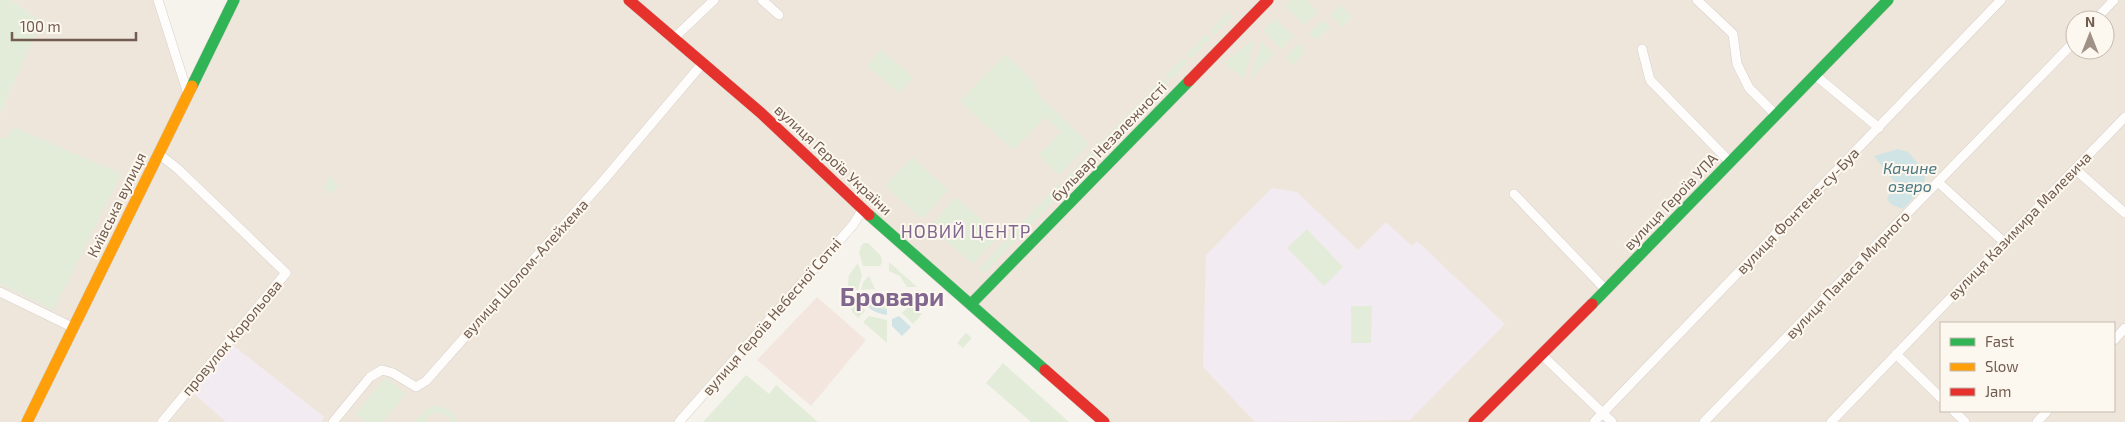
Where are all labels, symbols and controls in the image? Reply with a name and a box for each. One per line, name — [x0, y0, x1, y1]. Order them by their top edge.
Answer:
scale bar — [12, 10, 136, 42]
north arrow — [2065, 10, 2115, 60]
text: N — [2085, 13, 2095, 30]
text: 100 m — [20, 17, 61, 35]
street label: бульвар Незалежності — [1047, 78, 1171, 205]
street label: вулиця Героїв України — [771, 100, 896, 219]
street label: вулиця Фонтене-су-Буа — [1732, 143, 1863, 278]
street label: вулиця Казимира Малевича — [1944, 148, 2095, 304]
street label: Київська вулиця — [83, 149, 150, 260]
street label: вулиця Героїв УПА — [1620, 149, 1722, 254]
water label: Качине озеро — [1883, 158, 1937, 195]
street label: вулиця Шолом-Алейхема — [457, 195, 592, 342]
street label: вулиця Панаса Мирного — [1781, 207, 1914, 343]
district label: НОВИЙ ЦЕНТР — [901, 220, 1031, 242]
street label: вулиця Героїв Небесної Сотні — [698, 234, 845, 399]
street label: провулок Корольова — [177, 276, 286, 400]
district label: Бровари — [840, 281, 944, 311]
legend — [1940, 322, 2115, 412]
text: Fast — [1985, 332, 2015, 350]
text: Slow — [1985, 357, 2019, 375]
text: Jam — [1985, 382, 2011, 400]

